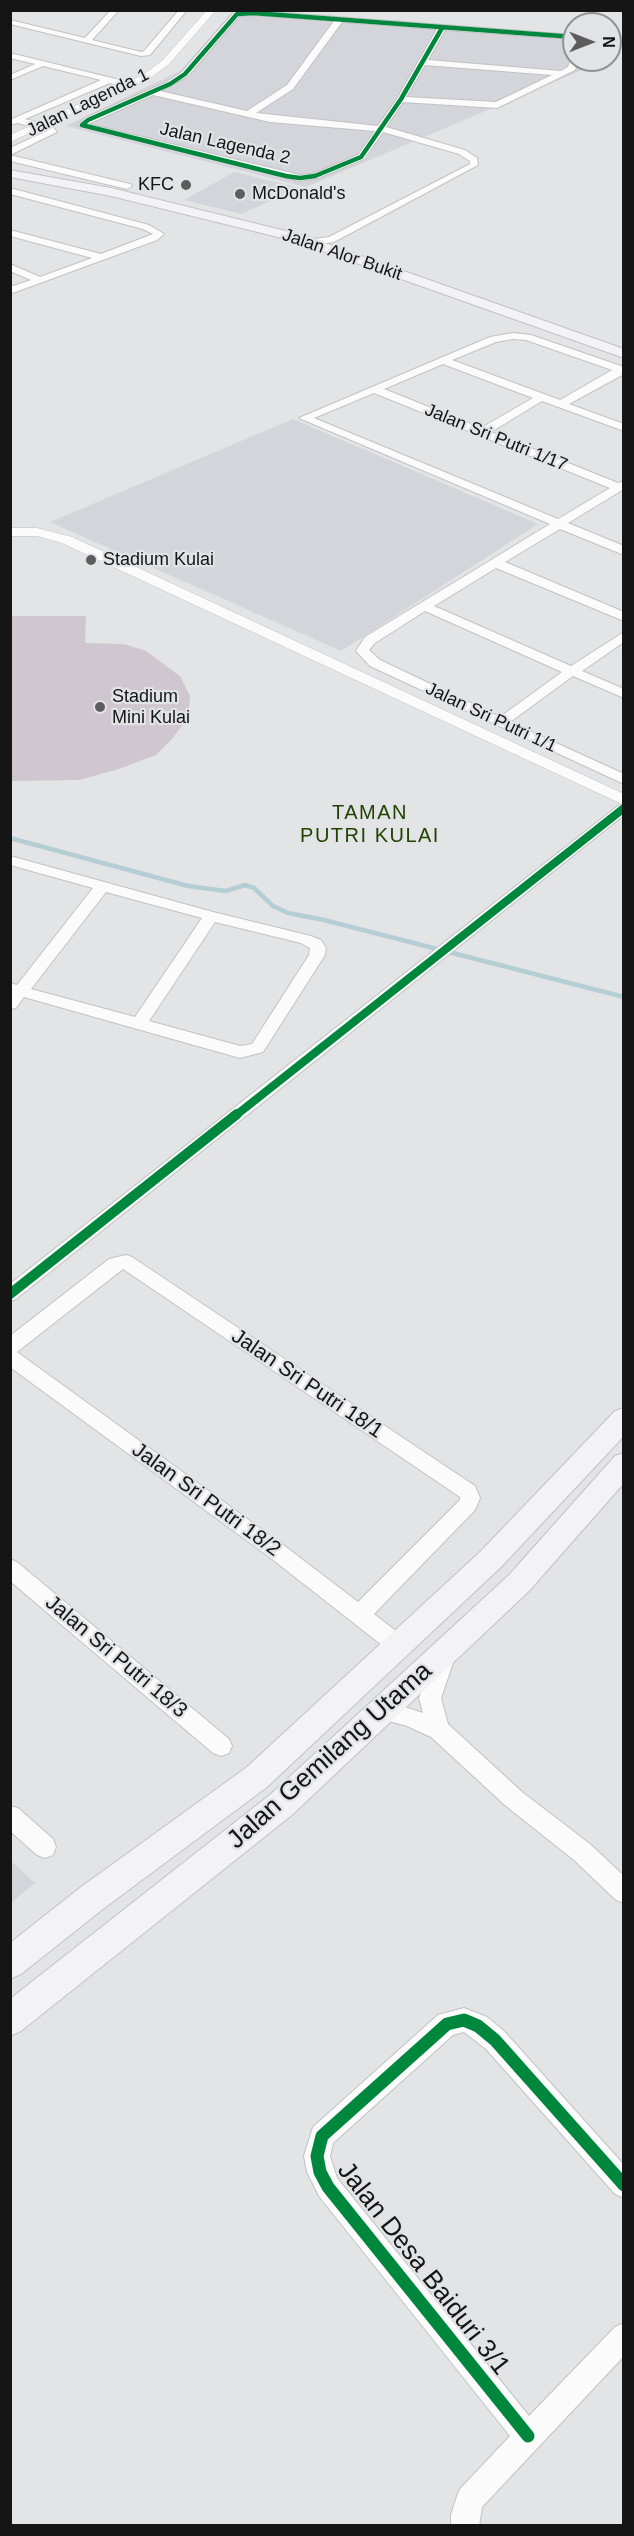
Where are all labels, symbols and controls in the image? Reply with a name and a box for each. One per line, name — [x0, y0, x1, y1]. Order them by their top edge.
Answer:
north arrow — [562, 12, 622, 72]
text: N — [600, 36, 617, 48]
street label: Jalan Lagenda 1 — [23, 64, 153, 142]
street label: Jalan Lagenda 2 — [158, 119, 292, 169]
place label: KFC — [138, 174, 174, 196]
marker: KFC — [179, 178, 193, 192]
place label: McDonald's — [252, 183, 345, 205]
marker: McDonald's — [233, 187, 247, 201]
street label: Jalan Alor Bukit — [279, 224, 405, 286]
street label: Jalan Sri Putri 1/17 — [421, 400, 571, 476]
place label: Stadium Kulai — [103, 549, 214, 571]
marker: Stadium Kulai — [84, 553, 98, 567]
street label: Jalan Sri Putri 1/1 — [422, 678, 560, 758]
place label: Stadium Mini Kulai — [112, 686, 190, 728]
marker: Stadium Mini Kulai — [93, 700, 107, 714]
district label: TAMAN PUTRI KULAI — [300, 801, 440, 848]
street label: Jalan Sri Putri 18/1 — [226, 1324, 388, 1444]
street label: Jalan Sri Putri 18/2 — [127, 1438, 285, 1562]
street label: Jalan Sri Putri 18/3 — [40, 1590, 192, 1724]
street label: Jalan Gemilang Utama — [221, 1656, 439, 1856]
street label: Jalan Desa Baiduri 3/1 — [330, 2156, 516, 2382]

